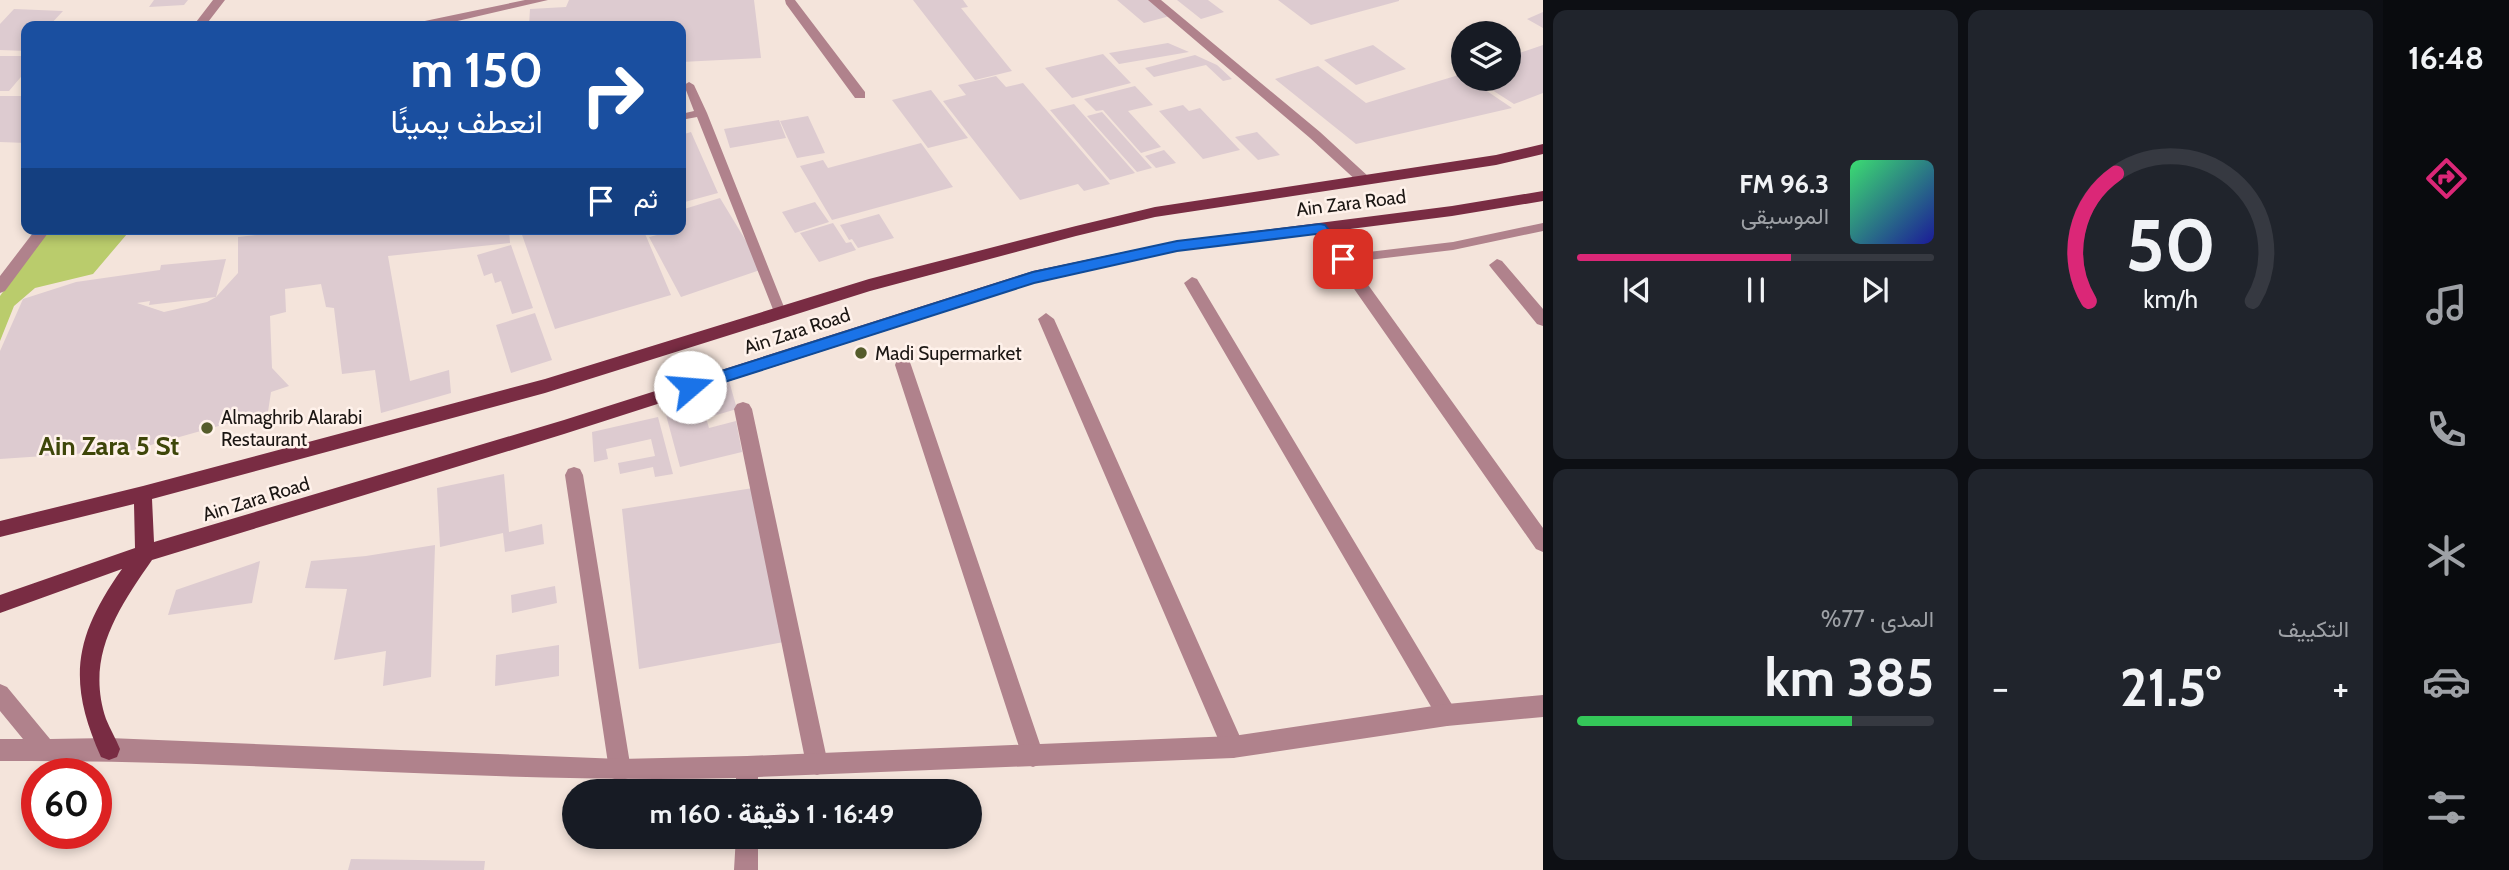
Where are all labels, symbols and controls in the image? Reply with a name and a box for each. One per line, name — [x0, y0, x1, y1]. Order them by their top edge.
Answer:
map controls — [1451, 21, 1521, 91]
button: layers — [1451, 21, 1521, 91]
text: 16:48 — [2408, 38, 2484, 77]
text: 150 m — [410, 40, 543, 99]
icon: right — [567, 49, 658, 140]
text: انعطف يمينًا — [391, 102, 543, 141]
icon: directions — [2422, 154, 2471, 203]
text: 96.3 FM — [1739, 168, 1829, 200]
icon: arrive — [582, 182, 620, 220]
text: ثم — [634, 183, 658, 215]
street label: Ain Zara Road — [1295, 185, 1407, 221]
text: 50 — [2125, 201, 2216, 289]
text: الموسيقى — [1741, 202, 1829, 230]
pin — [1313, 229, 1373, 289]
icon: arrive — [1324, 240, 1362, 278]
icon: previous — [1618, 271, 1656, 309]
icon: pause — [1737, 271, 1775, 309]
icon: next — [1856, 271, 1894, 309]
icon: music — [2422, 280, 2471, 329]
text: km/h — [2143, 284, 2198, 314]
street label: Ain Zara Road — [741, 303, 853, 359]
place label: Madi Supermarket — [875, 342, 1022, 365]
marker: Madi Supermarket — [853, 345, 869, 361]
position arrow — [653, 350, 727, 424]
icon: phone — [2422, 405, 2471, 454]
place label: Almaghrib Alarabi Restaurant — [221, 406, 362, 451]
marker: Almaghrib Alarabi Restaurant — [199, 420, 215, 436]
district label: Ain Zara 5 St — [39, 430, 179, 462]
street label: Ain Zara Road — [200, 472, 312, 526]
icon: climate — [2422, 531, 2471, 580]
text: المدى · 77% — [1821, 605, 1934, 633]
text: التكييف — [2278, 615, 2349, 643]
text: 385 km — [1765, 646, 1934, 709]
text: 21.5° — [2120, 656, 2221, 719]
icon: car — [2422, 657, 2471, 706]
text: − — [1992, 664, 2009, 711]
text: + — [2332, 664, 2349, 711]
speed limit sign: 60 — [21, 758, 112, 849]
icon: filters — [2422, 783, 2471, 832]
text: 16:49 · 1 دقيقة · 160 m — [650, 798, 894, 830]

